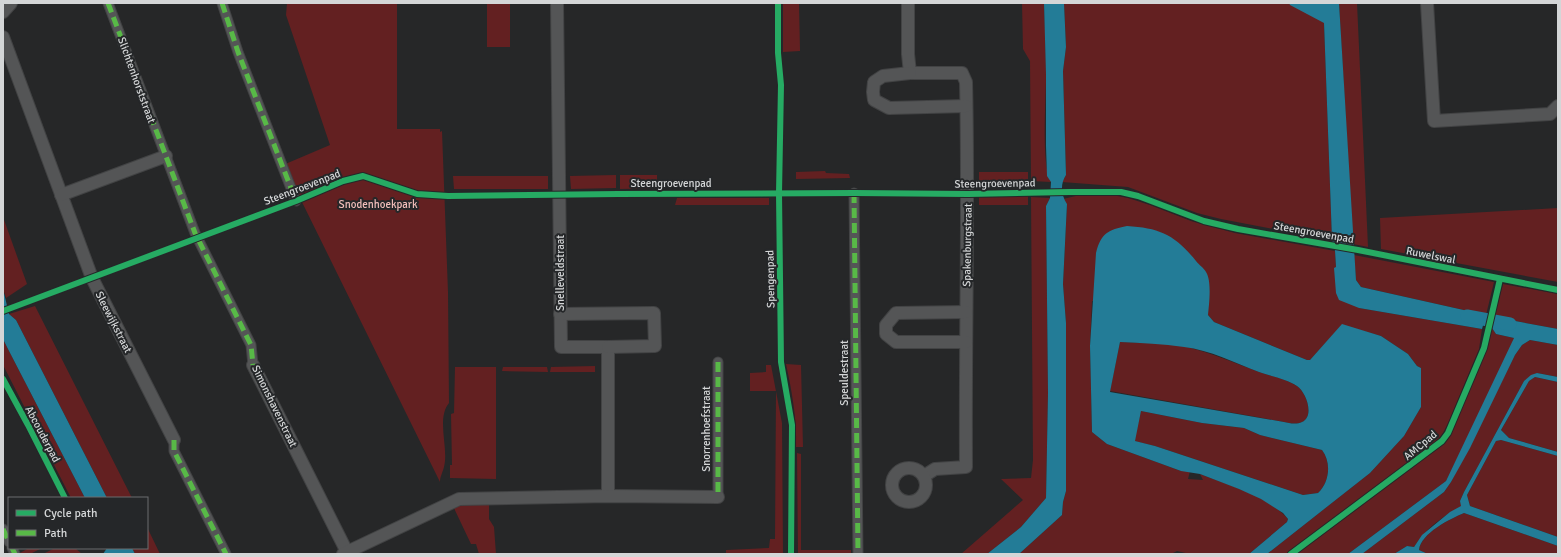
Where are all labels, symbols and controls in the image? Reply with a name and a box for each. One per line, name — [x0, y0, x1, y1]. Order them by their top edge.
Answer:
street label: Slichtenhorststraat — [115, 35, 158, 125]
street label: Steengroevenpad — [262, 167, 343, 208]
street label: Steengroevenpad — [954, 176, 1036, 191]
street label: Steengroevenpad — [630, 177, 712, 190]
park label: Snodenhoekpark — [339, 198, 418, 211]
street label: Spakenburgstraat — [960, 203, 975, 287]
street label: Steengroevenpad — [1273, 219, 1355, 246]
street label: Snelleveldstraat — [554, 235, 567, 311]
street label: Ruwelswal — [1405, 244, 1457, 267]
street label: Spengenpad — [763, 250, 778, 308]
street label: Sleewijkstraat — [92, 289, 135, 355]
street label: Speuldestraat — [838, 340, 851, 406]
street label: Simonshavenstraat — [249, 363, 300, 449]
street label: Snorrenhoefstraat — [700, 386, 713, 472]
street label: Abcouderpad — [22, 404, 63, 465]
street label: AMCpad — [1401, 428, 1440, 463]
legend — [8, 497, 148, 549]
text: Cycle path — [44, 506, 97, 521]
text: Path — [44, 526, 67, 541]

